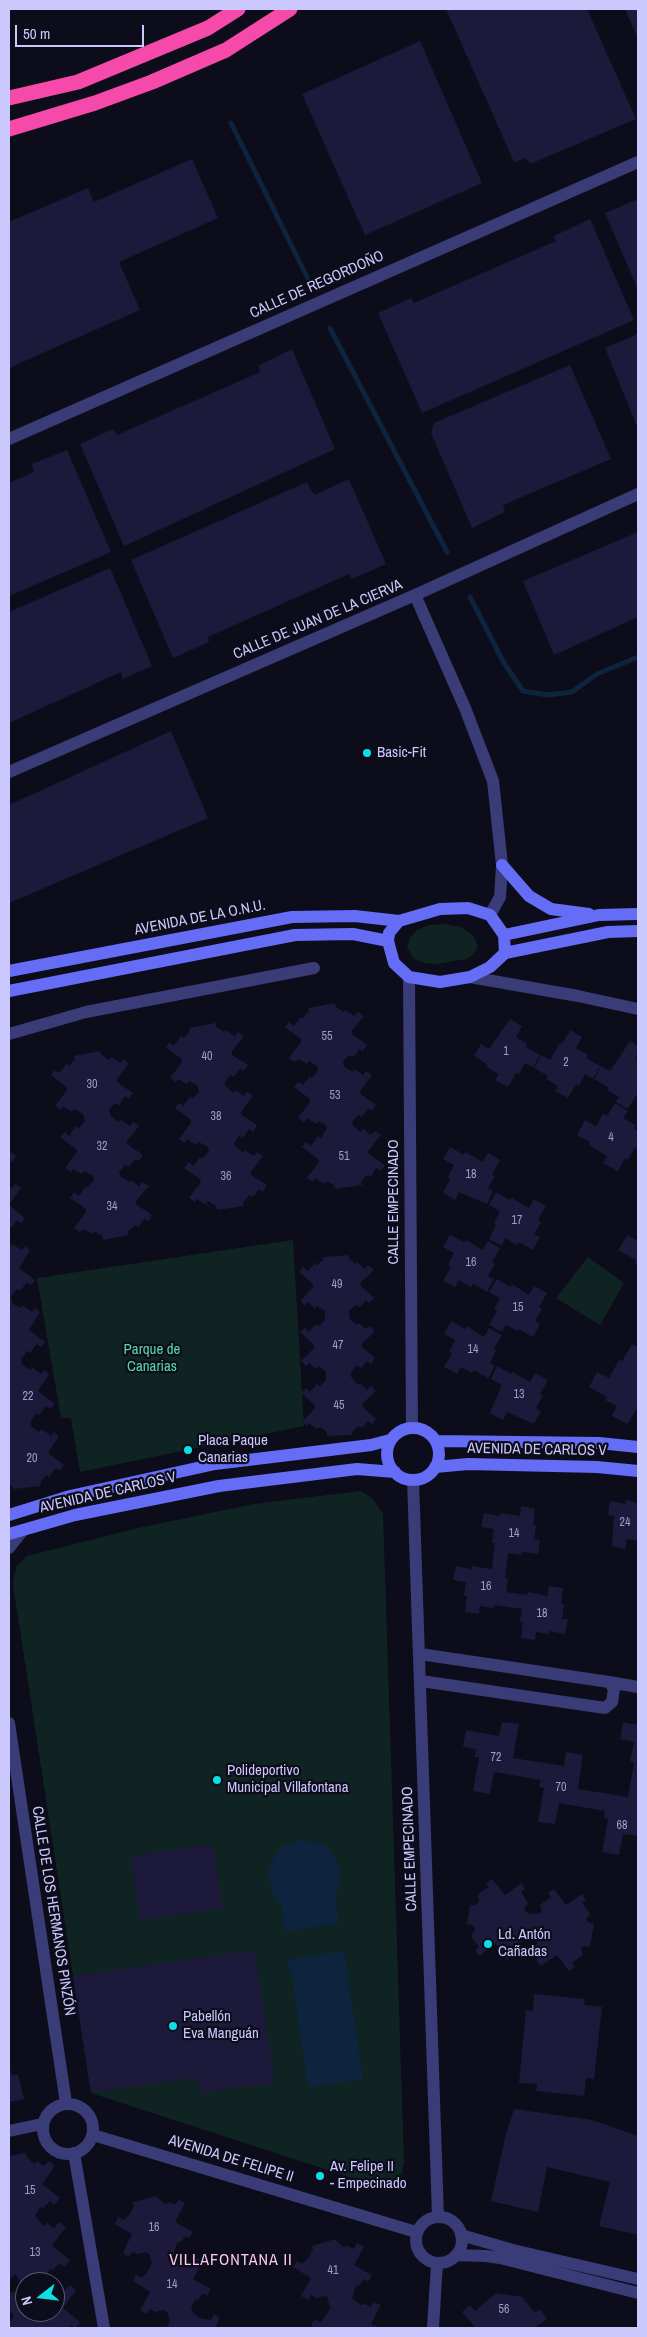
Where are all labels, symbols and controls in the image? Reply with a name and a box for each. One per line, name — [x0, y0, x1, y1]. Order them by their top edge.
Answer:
scale bar — [18, 15, 146, 47]
text: 50 m — [23, 23, 50, 44]
street label: CALLE DE REGORDOÑO — [247, 247, 387, 323]
street label: CALLE DE JUAN DE LA CIERVA — [231, 576, 405, 664]
place label: Basic-Fit — [377, 744, 426, 762]
marker: Basic-Fit — [361, 747, 373, 759]
street label: AVENIDA DE LA O.N.U. — [133, 896, 267, 940]
house number: 55 — [322, 1030, 332, 1044]
house number: 1 — [503, 1045, 509, 1059]
house number: 40 — [202, 1050, 212, 1064]
house number: 2 — [563, 1056, 569, 1070]
house number: 30 — [87, 1078, 97, 1092]
house number: 53 — [330, 1089, 340, 1103]
house number: 38 — [211, 1110, 221, 1124]
house number: 4 — [608, 1131, 614, 1145]
street label: CALLE EMPECINADO — [385, 1139, 403, 1265]
house number: 32 — [97, 1140, 107, 1154]
house number: 51 — [339, 1150, 349, 1164]
house number: 18 — [466, 1168, 476, 1182]
house number: 36 — [221, 1170, 231, 1184]
house number: 34 — [107, 1200, 117, 1214]
house number: 17 — [512, 1214, 522, 1228]
house number: 16 — [466, 1256, 476, 1270]
house number: 49 — [332, 1278, 342, 1292]
house number: 15 — [513, 1301, 523, 1315]
house number: 47 — [333, 1339, 343, 1353]
park label: Parque de Canarias — [124, 1341, 180, 1376]
house number: 14 — [468, 1343, 478, 1357]
house number: 13 — [514, 1388, 524, 1402]
house number: 22 — [23, 1390, 33, 1404]
house number: 45 — [334, 1399, 344, 1413]
place label: Placa Paque Canarias — [198, 1432, 268, 1467]
street label: AVENIDA DE CARLOS V — [467, 1440, 607, 1460]
marker: Placa Paque Canarias — [182, 1444, 194, 1456]
house number: 20 — [27, 1452, 37, 1466]
street label: AVENIDA DE CARLOS V — [38, 1469, 178, 1517]
house number: 24 — [620, 1516, 630, 1530]
house number: 14 — [509, 1527, 519, 1541]
house number: 16 — [481, 1580, 491, 1594]
house number: 18 — [537, 1607, 547, 1621]
house number: 72 — [491, 1751, 501, 1765]
place label: Polideportivo Municipal Villafontana — [227, 1762, 348, 1797]
marker: Polideportivo Municipal Villafontana — [211, 1774, 223, 1786]
house number: 70 — [556, 1781, 566, 1795]
street label: CALLE EMPECINADO — [399, 1786, 421, 1912]
street label: CALLE DE LOS HERMANOS PINZÓN — [28, 1805, 78, 2017]
house number: 68 — [617, 1819, 627, 1833]
place label: Ld. Antón Cañadas — [498, 1926, 551, 1961]
marker: Ld. Antón Cañadas — [482, 1938, 494, 1950]
place label: Pabellón Eva Manguán — [183, 2008, 259, 2043]
marker: Pabellón Eva Manguán — [167, 2020, 179, 2032]
street label: AVENIDA DE FELIPE II — [166, 2131, 296, 2187]
place label: Av. Felipe II - Empecinado — [330, 2158, 407, 2193]
marker: Av. Felipe II - Empecinado — [314, 2170, 326, 2182]
house number: 15 — [25, 2184, 35, 2198]
house number: 16 — [149, 2221, 159, 2235]
house number: 13 — [30, 2246, 40, 2260]
district label: VILLAFONTANA II — [167, 2251, 295, 2271]
house number: 41 — [328, 2264, 338, 2278]
north arrow — [15, 2272, 65, 2322]
house number: 14 — [167, 2278, 177, 2292]
text: N — [17, 2294, 36, 2307]
house number: 56 — [499, 2303, 509, 2317]

